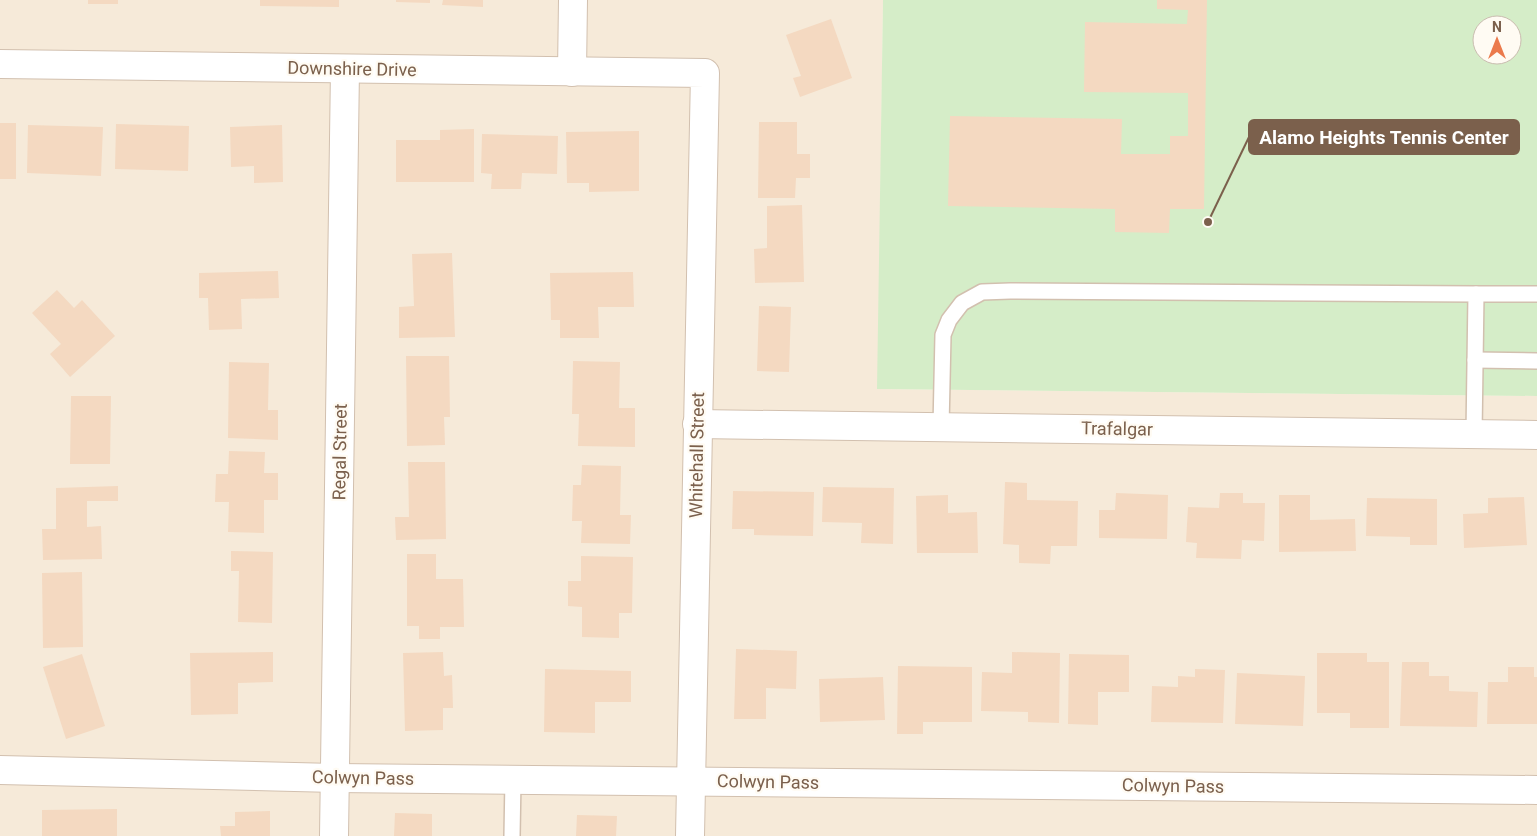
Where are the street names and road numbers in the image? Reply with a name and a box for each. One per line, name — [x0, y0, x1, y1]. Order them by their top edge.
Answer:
street label: Downshire Drive — [287, 57, 417, 80]
street label: Whitehall Street — [685, 392, 708, 518]
street label: Regal Street — [328, 403, 351, 501]
street label: Trafalgar — [1081, 417, 1153, 440]
street label: Colwyn Pass — [312, 766, 414, 789]
street label: Colwyn Pass — [717, 770, 819, 793]
street label: Colwyn Pass — [1122, 774, 1224, 797]

